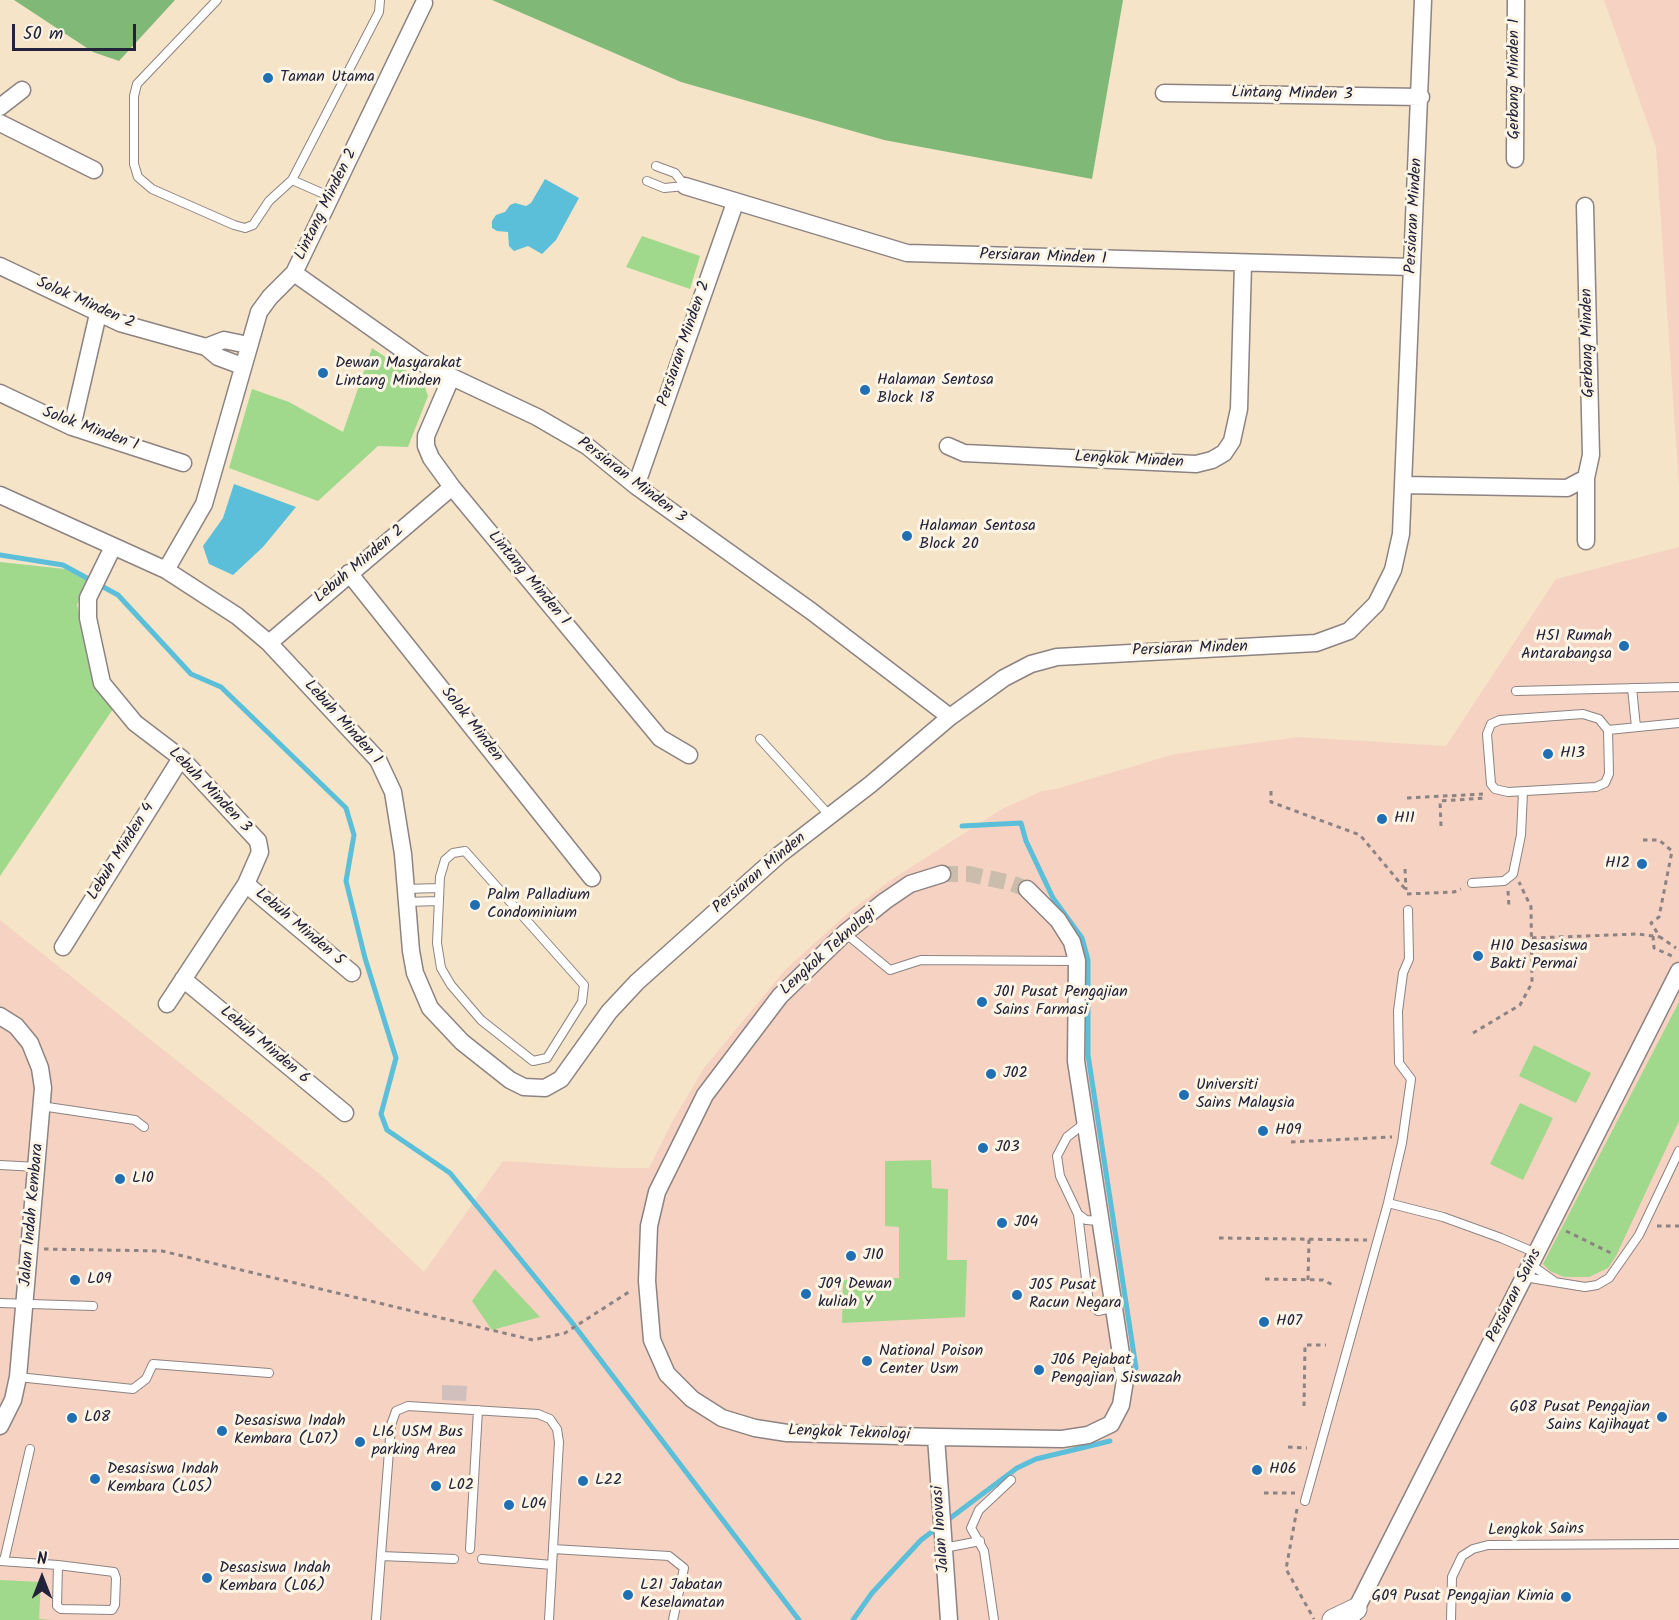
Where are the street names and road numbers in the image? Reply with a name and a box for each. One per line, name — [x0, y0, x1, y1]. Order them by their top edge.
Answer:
street label: Gerbang Minden 1 — [1505, 19, 1525, 139]
street label: Lintang Minden 3 — [1231, 84, 1353, 106]
street label: Lintang Minden 2 — [292, 146, 362, 264]
street label: Persiaran Minden — [1402, 158, 1428, 274]
street label: Persiaran Minden 1 — [979, 246, 1107, 270]
street label: Solok Minden 2 — [33, 274, 137, 334]
street label: Persiaran Minden 2 — [655, 279, 715, 409]
street label: Gerbang Minden — [1578, 288, 1600, 398]
street label: Solok Minden 1 — [39, 404, 141, 456]
street label: Persiaran Minden 3 — [573, 434, 689, 528]
street label: Lengkok Minden — [1074, 449, 1184, 473]
street label: Lebuh Minden 2 — [311, 522, 409, 608]
street label: Lintang Minden 1 — [483, 528, 573, 630]
street label: Persiaran Minden — [1132, 638, 1248, 662]
street label: Lebuh Minden 1 — [299, 677, 385, 769]
street label: Solok Minden — [436, 684, 506, 766]
street label: Lebuh Minden 3 — [163, 744, 255, 838]
street label: Lebuh Minden 4 — [84, 800, 160, 904]
street label: Persiaran Minden — [710, 829, 810, 919]
street label: Lebuh Minden 5 — [250, 885, 348, 971]
street label: Lengkok Teknologi — [777, 904, 881, 1000]
street label: Lebuh Minden 6 — [215, 1003, 313, 1089]
street label: Jalan Indah Kembara — [17, 1143, 49, 1287]
street label: Persiaran Sains — [1483, 1246, 1547, 1346]
street label: Lengkok Teknologi — [788, 1422, 910, 1446]
street label: Jalan Inovasi — [929, 1485, 955, 1573]
street label: Lengkok Sains — [1488, 1521, 1584, 1541]

